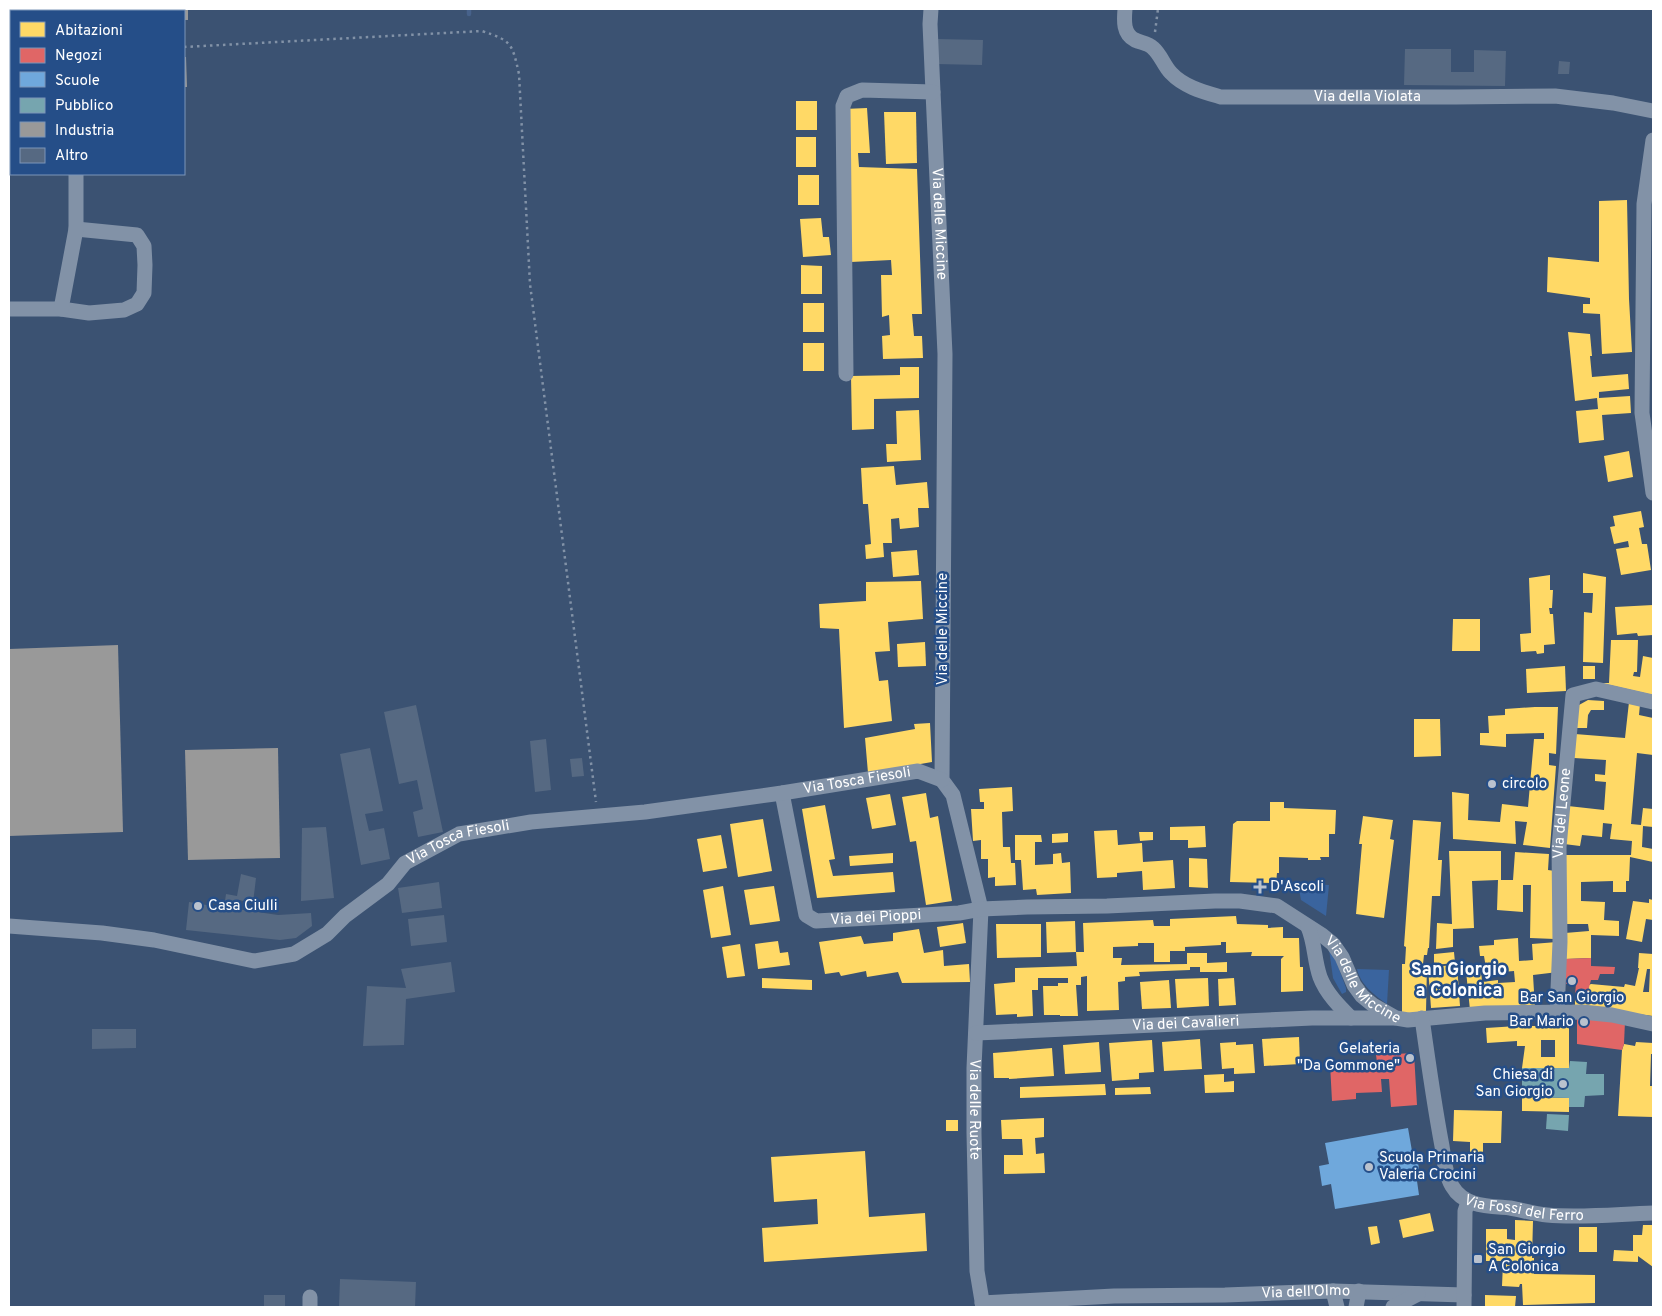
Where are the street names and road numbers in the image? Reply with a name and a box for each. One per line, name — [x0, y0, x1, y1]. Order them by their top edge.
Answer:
street label: Via della Violata — [1314, 88, 1421, 107]
street label: Via delle Miccine — [927, 167, 951, 280]
street label: Via delle Miccine — [934, 573, 953, 685]
street label: Via Tosca Fiesoli — [802, 763, 912, 799]
street label: Via del Leone — [1549, 767, 1576, 859]
street label: Via Tosca Fiesoli — [403, 816, 511, 870]
street label: Via dei Pioppi — [830, 906, 922, 930]
street label: Via delle Miccine — [1321, 932, 1404, 1028]
street label: Via dei Cavalieri — [1132, 1012, 1240, 1036]
street label: Via delle Ruote — [964, 1059, 984, 1160]
street label: Via Fossi del Ferro — [1461, 1191, 1584, 1226]
street label: Via dell'Olmo — [1261, 1281, 1350, 1303]

